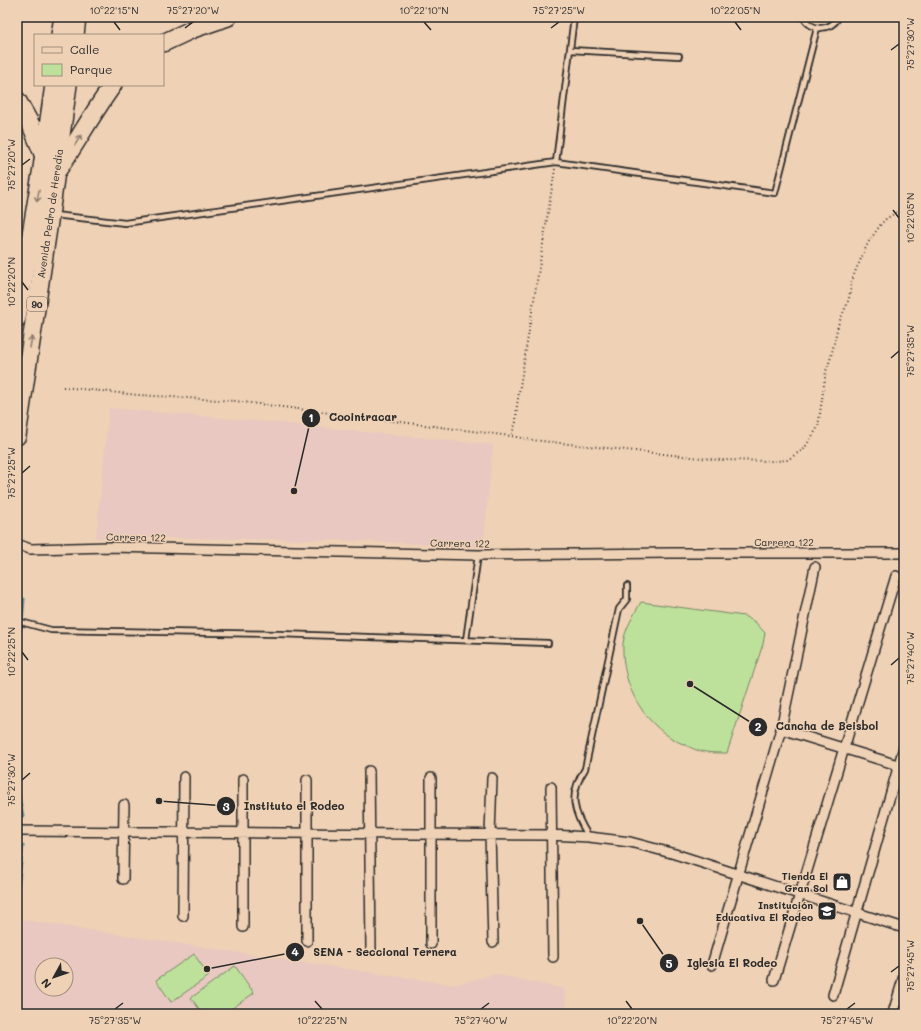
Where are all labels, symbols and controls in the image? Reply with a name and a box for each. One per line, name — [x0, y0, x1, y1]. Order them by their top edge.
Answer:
text: 10°22'15"N — [89, 3, 139, 17]
text: 75°27'20"W — [167, 3, 220, 17]
text: 10°22'10"N — [399, 3, 449, 17]
text: 75°27'25"W — [533, 3, 585, 17]
text: 10°22'05"N — [710, 3, 760, 17]
text: 75°27'30"W — [903, 17, 917, 70]
legend — [34, 34, 164, 86]
text: Calle — [70, 41, 100, 57]
text: Parque — [70, 61, 113, 77]
one-way arrow — [75, 134, 83, 146]
text: 75°27'20"W — [4, 138, 18, 191]
street label: Avenida Pedro de Heredia — [34, 148, 66, 279]
one-way arrow — [33, 189, 41, 202]
text: 10°22'05"N — [903, 193, 917, 243]
text: 10°22'20"N — [4, 257, 18, 307]
road number: 90 — [27, 297, 47, 311]
text: 75°27'35"W — [903, 324, 917, 377]
one-way arrow — [27, 336, 35, 349]
callout: Coointracar — [301, 406, 405, 429]
text: 1 — [308, 409, 314, 425]
text: Coointracar — [329, 409, 397, 424]
text: 75°27'25"W — [4, 447, 18, 499]
street label: Carrera 122 — [106, 529, 166, 545]
street label: Carrera 122 — [430, 535, 490, 551]
street label: Carrera 122 — [754, 535, 814, 549]
text: 10°22'25"N — [4, 627, 18, 677]
text: 75°27'40"W — [903, 631, 917, 684]
callout: Cancha de Beisbol — [748, 715, 887, 738]
text: 2 — [755, 718, 762, 734]
text: Cancha de Beisbol — [776, 718, 878, 733]
text: 75°27'30"W — [4, 753, 18, 806]
callout: Instituto el Rodeo — [216, 795, 353, 818]
text: 3 — [222, 798, 230, 814]
text: Instituto el Rodeo — [244, 798, 345, 813]
place label: Tienda El Gran Sol — [782, 869, 828, 895]
shop icon: Tienda El Gran Sol — [831, 871, 853, 893]
place label: Institución Educativa El Rodeo — [715, 898, 813, 924]
school or university icon: Institución Educativa El Rodeo — [816, 900, 838, 922]
text: 75°27'45"W — [903, 939, 917, 992]
callout: SENA - Seccional Ternera — [285, 941, 465, 964]
text: 4 — [291, 943, 299, 959]
text: SENA - Seccional Ternera — [313, 944, 457, 959]
callout: Iglesia El Rodeo — [659, 952, 785, 975]
text: 5 — [665, 955, 673, 971]
text: Iglesia El Rodeo — [687, 955, 777, 970]
north arrow — [34, 957, 74, 997]
text: N — [38, 976, 54, 992]
text: 75°27'35"W — [89, 1013, 142, 1027]
text: 10°22'25"N — [297, 1013, 347, 1027]
text: 75°27'40"W — [455, 1013, 508, 1027]
text: 10°22'20"N — [607, 1013, 657, 1027]
text: 75°27'45"W — [821, 1013, 874, 1027]

